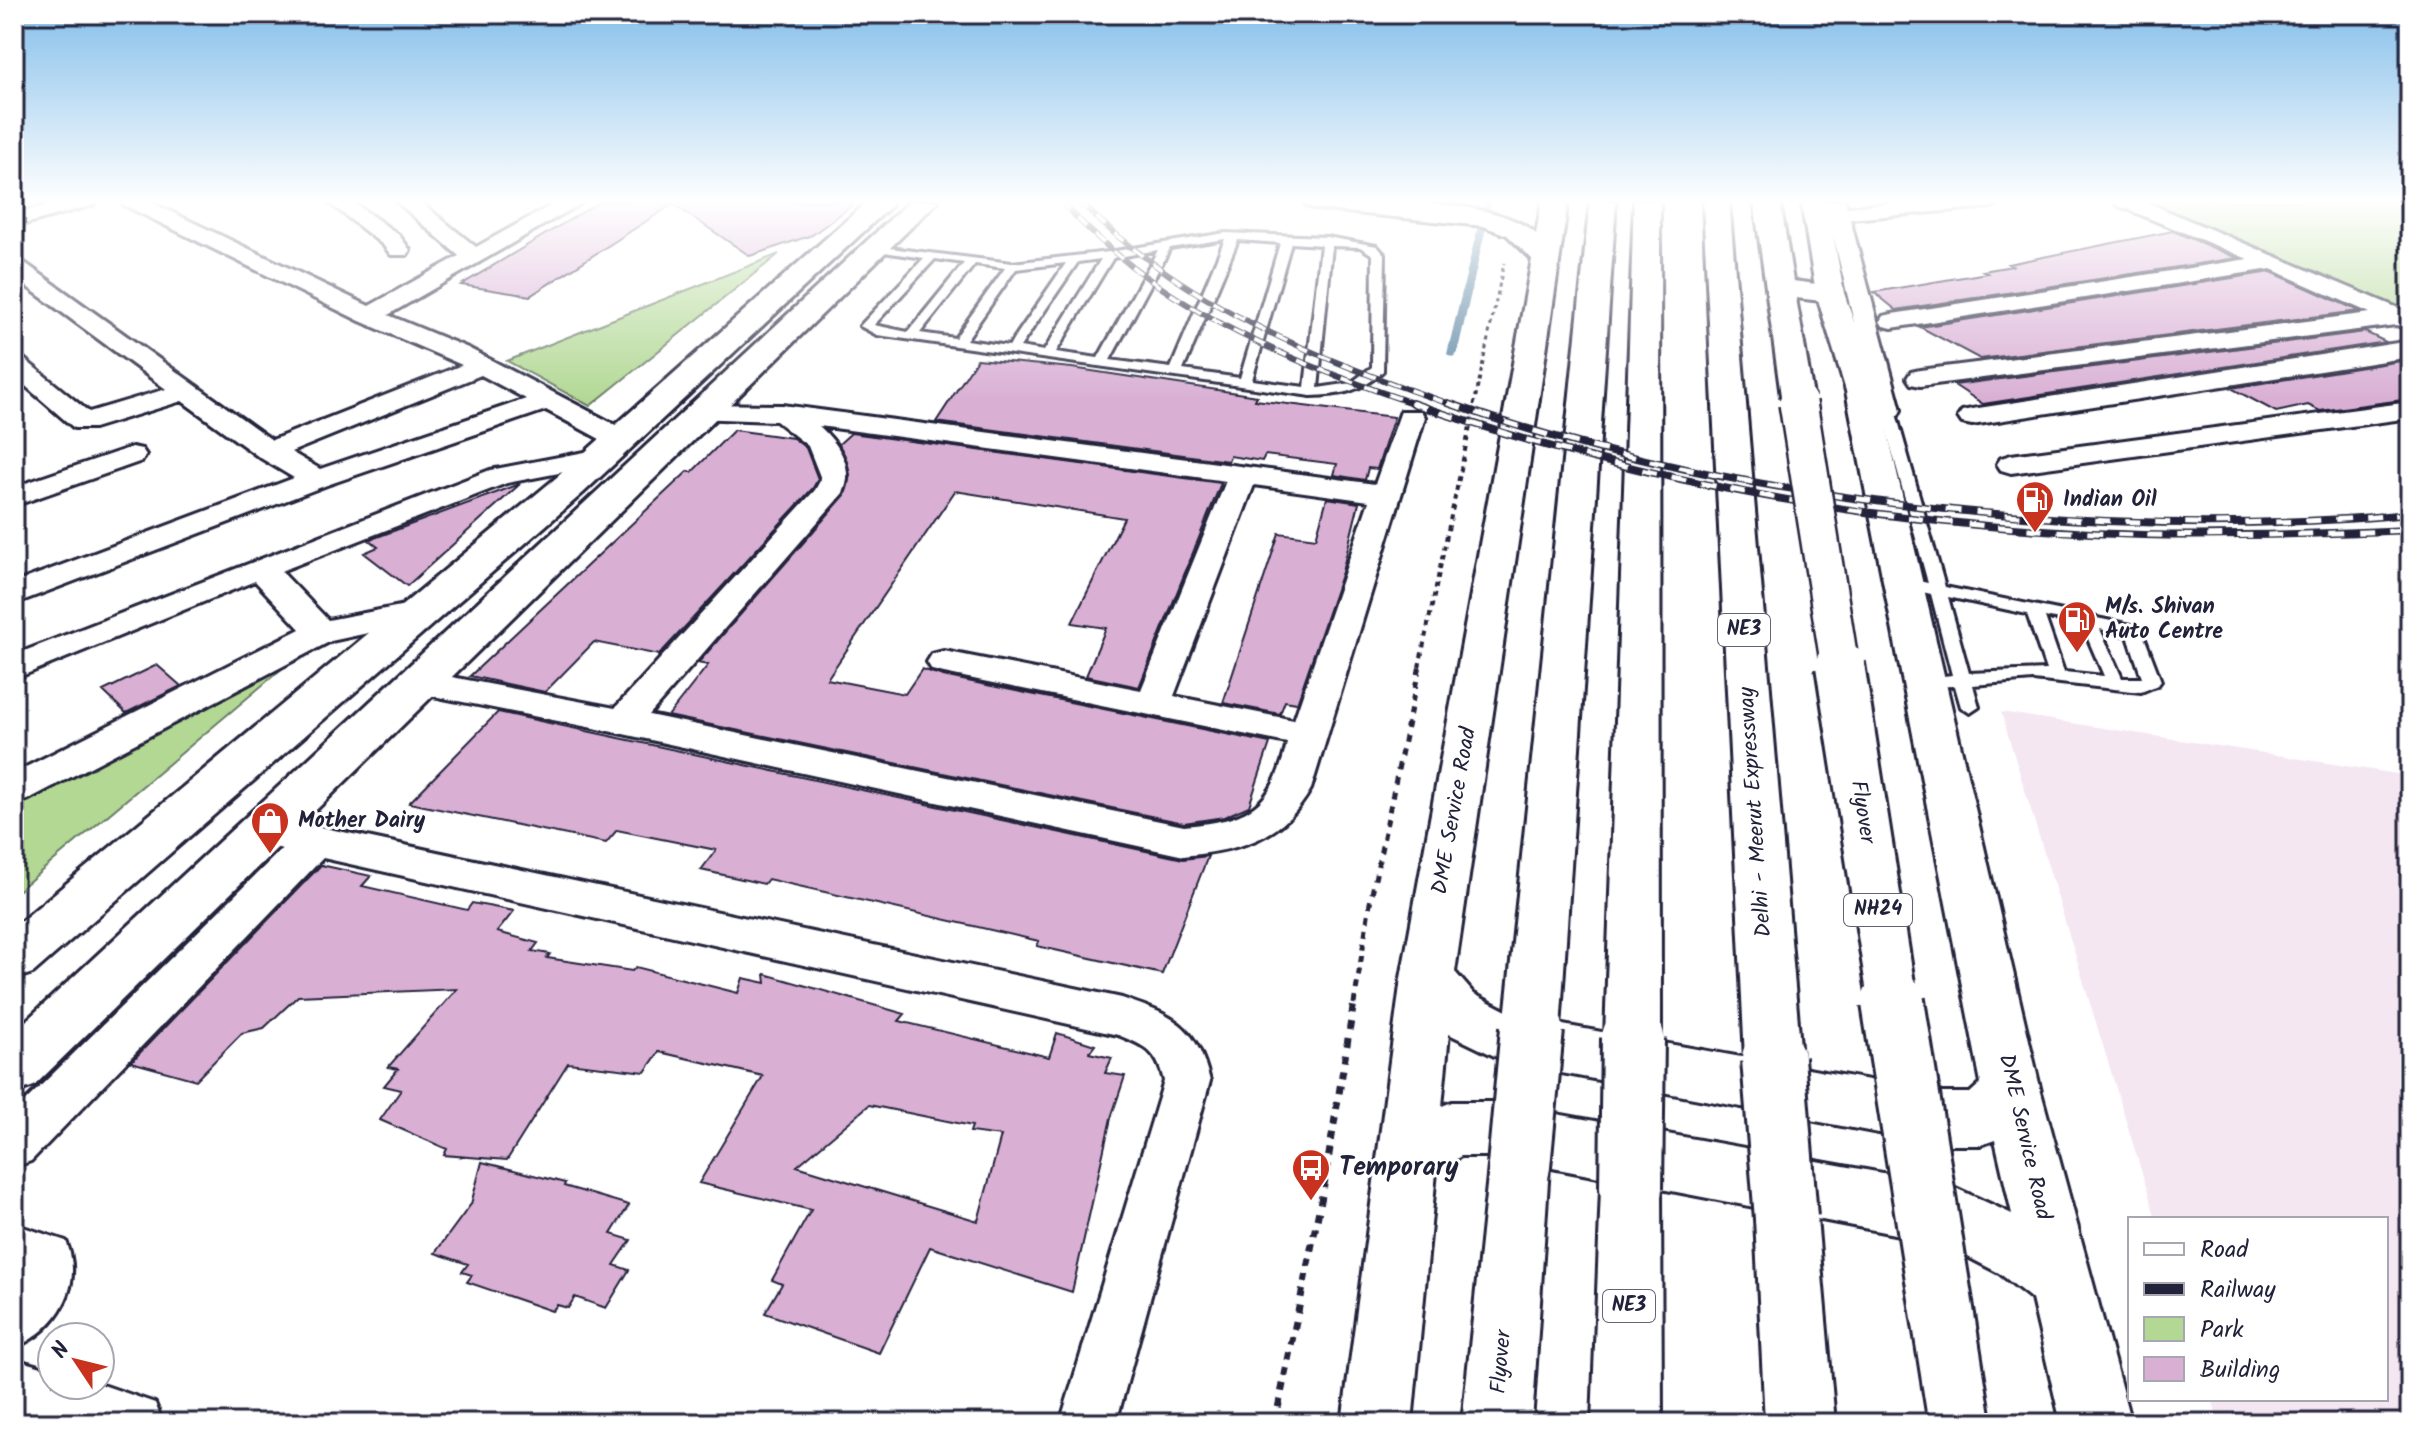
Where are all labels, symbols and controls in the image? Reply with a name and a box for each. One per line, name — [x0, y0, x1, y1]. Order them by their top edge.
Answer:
fuel station icon: Indian Oil — [2014, 479, 2056, 534]
place label: Indian Oil — [2063, 483, 2157, 518]
place label: M/s. Shivan Auto Centre — [2105, 590, 2223, 650]
fuel station icon: M/s. Shivan Auto Centre — [2056, 599, 2098, 654]
road number: NE3 — [1718, 614, 1770, 646]
street label: Delhi - Meerut Expressway — [1730, 685, 1782, 938]
street label: DME Service Road — [1423, 724, 1487, 897]
street label: Flyover — [1840, 778, 1885, 848]
shop icon: Mother Dairy — [249, 800, 291, 855]
place label: Mother Dairy — [298, 804, 426, 839]
road number: NH24 — [1844, 894, 1912, 926]
street label: DME Service Road — [1988, 1051, 2060, 1224]
bus stop icon: Temporary — [1290, 1147, 1332, 1202]
place label: Temporary — [1339, 1147, 1459, 1189]
legend — [2128, 1217, 2388, 1401]
text: Road — [2200, 1231, 2249, 1270]
text: Railway — [2200, 1271, 2276, 1310]
road number: NE3 — [1603, 1290, 1655, 1322]
text: Park — [2200, 1311, 2244, 1350]
north arrow — [36, 1321, 116, 1401]
street label: Flyover — [1482, 1327, 1522, 1395]
text: N — [43, 1335, 80, 1367]
text: Building — [2200, 1351, 2280, 1390]

